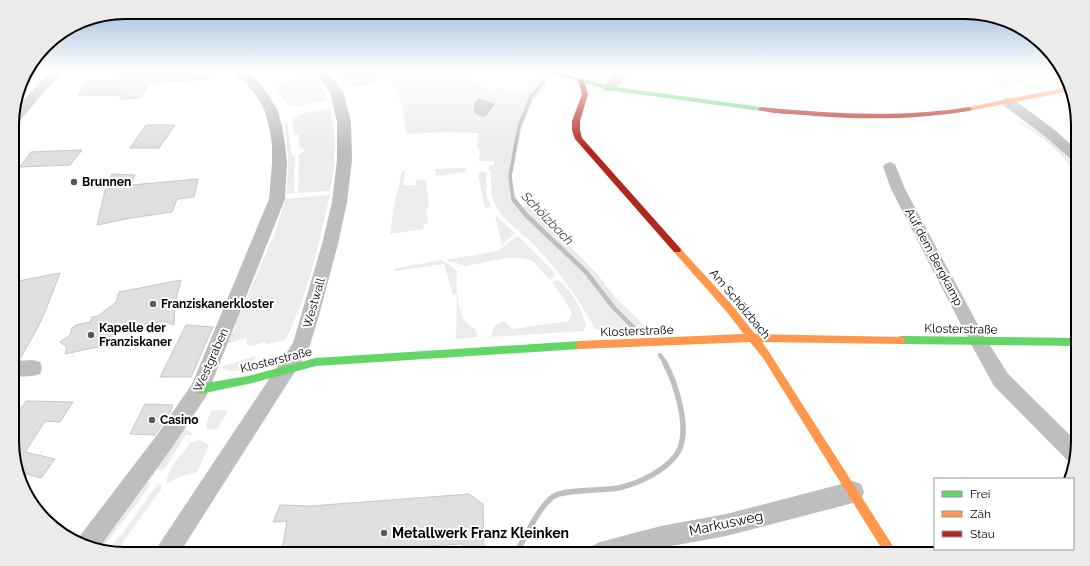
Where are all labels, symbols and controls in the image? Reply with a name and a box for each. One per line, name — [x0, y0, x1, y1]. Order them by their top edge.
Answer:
place label: Brunnen — [82, 175, 131, 189]
marker: Brunnen — [69, 177, 79, 187]
water label: Schölzbach — [518, 188, 577, 248]
street label: Auf dem Bergkamp — [902, 206, 966, 308]
street label: Am Schölzbach — [707, 266, 773, 342]
street label: Westwall — [300, 276, 328, 330]
place label: Franziskanerkloster — [161, 297, 274, 311]
marker: Franziskanerkloster — [148, 299, 158, 309]
place label: Kapelle der Franziskaner — [99, 321, 172, 349]
street label: Klosterstraße — [924, 321, 998, 337]
street label: Klosterstraße — [600, 323, 674, 339]
street label: Westgraben — [191, 326, 231, 394]
marker: Kapelle der Franziskaner — [86, 330, 96, 340]
street label: Klosterstraße — [239, 344, 313, 376]
place label: Casino — [160, 413, 199, 427]
marker: Casino — [147, 415, 157, 425]
legend — [934, 478, 1074, 550]
text: Frei — [970, 487, 990, 501]
street label: Markusweg — [688, 507, 764, 539]
text: Zäh — [970, 507, 991, 521]
place label: Metallwerk Franz Kleinken — [392, 525, 569, 541]
text: Stau — [970, 527, 995, 541]
marker: Metallwerk Franz Kleinken — [379, 528, 389, 538]

